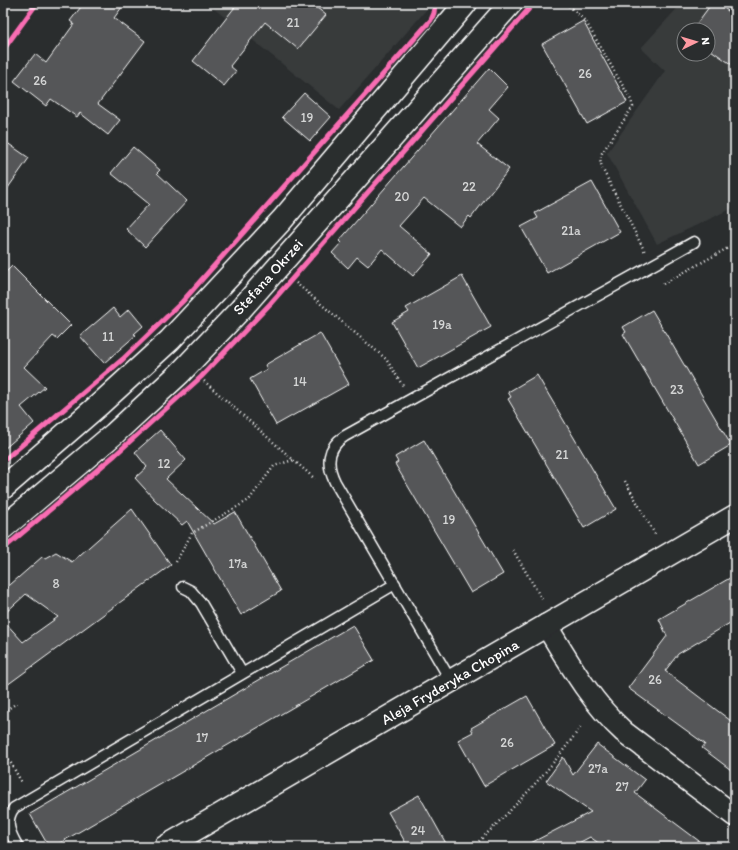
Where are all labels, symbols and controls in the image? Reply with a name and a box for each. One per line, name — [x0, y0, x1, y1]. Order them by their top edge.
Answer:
house number: 21 — [287, 15, 299, 30]
north arrow — [676, 22, 716, 62]
text: N — [699, 37, 712, 45]
house number: 26 — [578, 66, 592, 81]
house number: 26 — [33, 73, 47, 88]
house number: 19 — [301, 110, 314, 125]
house number: 22 — [462, 179, 476, 194]
house number: 20 — [395, 189, 409, 204]
house number: 21a — [561, 223, 581, 238]
street label: Stefana Okrzei — [229, 235, 307, 319]
house number: 19a — [432, 317, 452, 332]
house number: 11 — [102, 329, 114, 344]
house number: 14 — [293, 374, 307, 389]
house number: 23 — [670, 382, 684, 397]
house number: 21 — [556, 447, 568, 462]
house number: 12 — [158, 456, 171, 471]
house number: 19 — [443, 512, 456, 527]
house number: 17a — [228, 556, 248, 571]
house number: 8 — [52, 576, 60, 591]
street label: Aleja Fryderyka Chopina — [378, 635, 522, 729]
house number: 26 — [648, 672, 662, 687]
house number: 17 — [196, 730, 209, 745]
house number: 26 — [500, 735, 514, 750]
house number: 27a — [588, 761, 608, 776]
house number: 27 — [615, 779, 629, 794]
house number: 24 — [411, 823, 426, 838]

